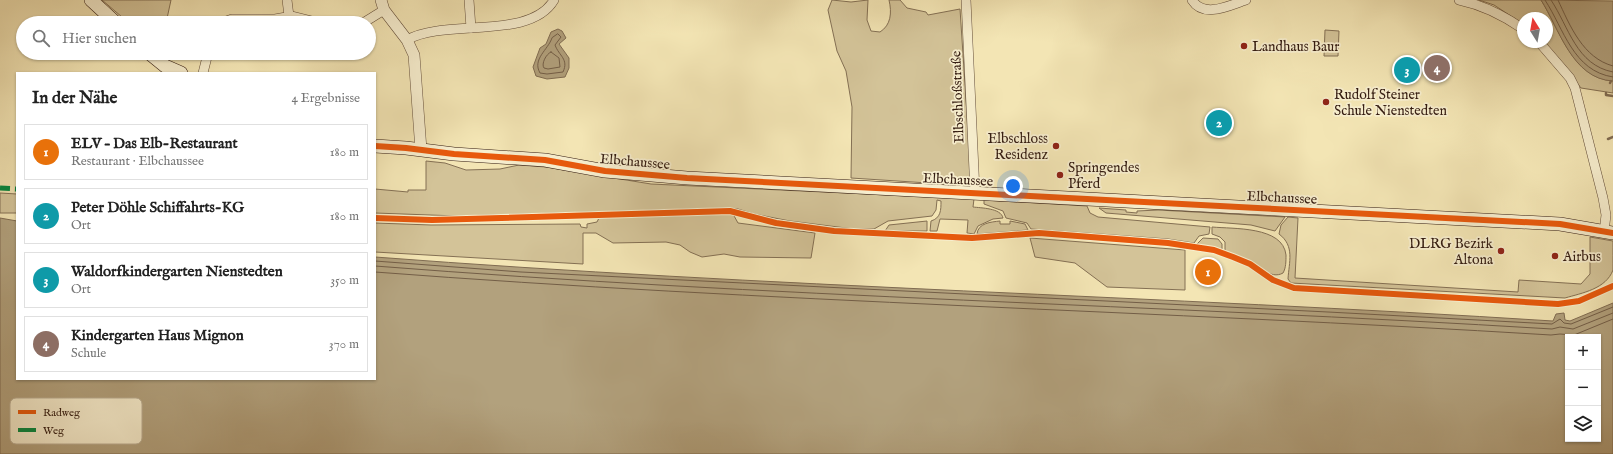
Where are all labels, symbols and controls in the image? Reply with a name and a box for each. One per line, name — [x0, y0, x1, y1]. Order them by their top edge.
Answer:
north arrow — [1517, 12, 1553, 48]
search box — [16, 16, 376, 60]
icon: search — [30, 27, 52, 49]
text: Hier suchen — [62, 29, 137, 48]
place label: Landhaus Baur — [1252, 38, 1339, 56]
marker: Landhaus Baur — [1239, 41, 1249, 51]
street label: Elbschloßstraße — [947, 50, 969, 143]
pin: 4 — [1424, 53, 1450, 83]
pin: 3 — [1394, 55, 1420, 85]
place label: Rudolf Steiner Schule Nienstedten — [1334, 86, 1447, 120]
text: In der Nähe — [32, 88, 117, 109]
text: 4 Ergebnisse — [292, 90, 360, 107]
marker: Rudolf Steiner Schule Nienstedten — [1321, 97, 1331, 107]
pin: 2 — [1206, 108, 1232, 138]
place label: Elbschloss Residenz — [987, 130, 1049, 164]
text: ELV – Das Elb-Restaurant — [71, 134, 238, 153]
marker: Elbschloss Residenz — [1051, 141, 1061, 151]
text: 1 — [44, 144, 48, 161]
text: 180 m — [330, 144, 359, 161]
street label: Elbchaussee — [599, 150, 671, 174]
text: Restaurant · Elbchaussee — [71, 153, 204, 170]
place label: Springendes Pferd — [1068, 159, 1139, 193]
street label: Elbchaussee — [922, 169, 994, 191]
marker: Springendes Pferd — [1055, 170, 1065, 180]
your location — [1003, 176, 1023, 196]
street label: Elbchaussee — [1246, 187, 1318, 209]
text: Peter Döhle Schiffahrts-KG — [71, 198, 244, 217]
text: 2 — [43, 208, 49, 225]
text: 180 m — [330, 208, 359, 225]
text: Ort — [71, 217, 91, 234]
place label: DLRG Bezirk Altona — [1409, 235, 1494, 269]
marker: DLRG Bezirk Altona — [1496, 246, 1506, 256]
place label: Airbus — [1562, 248, 1601, 266]
marker: Airbus — [1550, 251, 1560, 261]
pin: 1 — [1195, 257, 1221, 287]
text: Waldorfkindergarten Nienstedten — [71, 262, 283, 281]
text: 3 — [44, 272, 48, 289]
text: 350 m — [330, 272, 359, 289]
text: Ort — [71, 281, 91, 298]
text: Kindergarten Haus Mignon — [71, 326, 244, 345]
map controls — [1565, 334, 1601, 442]
button: + — [1565, 334, 1601, 370]
text: 4 — [43, 336, 49, 353]
text: 370 m — [329, 336, 359, 353]
text: Schule — [71, 345, 106, 362]
button: − — [1565, 370, 1601, 406]
legend — [10, 398, 142, 444]
text: Radweg — [43, 406, 81, 420]
button: layers — [1565, 406, 1601, 442]
text: Weg — [43, 424, 65, 438]

